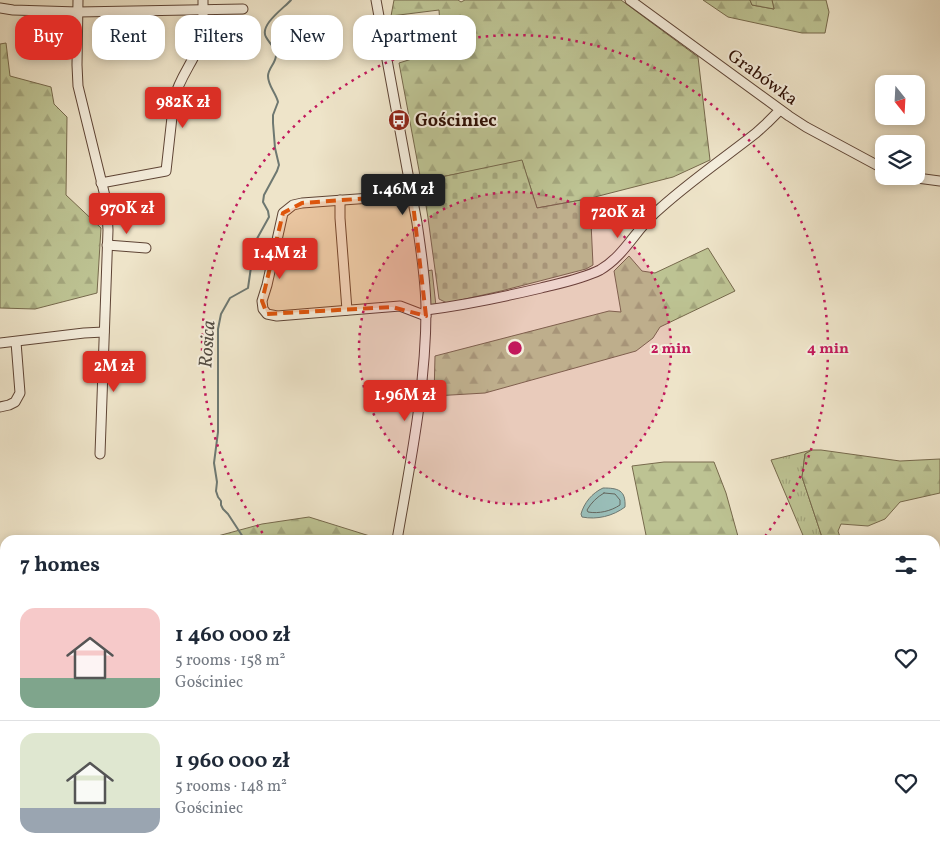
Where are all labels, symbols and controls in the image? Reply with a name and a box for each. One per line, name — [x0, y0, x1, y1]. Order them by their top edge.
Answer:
chip: Buy — [15, 15, 82, 60]
chip: Rent — [92, 15, 165, 60]
chip: Filters — [175, 15, 261, 60]
chip: New — [271, 15, 343, 60]
chip: Apartment — [353, 15, 476, 60]
street label: Grabówka — [722, 44, 803, 112]
north arrow — [875, 75, 925, 125]
map controls — [875, 75, 925, 185]
pin: 982K zł — [137, 86, 229, 129]
text: 982K zł — [156, 92, 210, 114]
bus stop icon: Gościniec — [387, 108, 411, 132]
place label: Gościniec — [415, 109, 497, 134]
button: layers — [875, 135, 925, 185]
pin: 1.46M zł — [351, 174, 455, 216]
text: 1.46M zł — [372, 179, 434, 201]
pin: 970K zł — [81, 192, 173, 235]
pin: 720K zł — [572, 196, 664, 239]
text: 970K zł — [100, 198, 154, 220]
text: 720K zł — [591, 202, 645, 224]
pin: 1.4M zł — [234, 238, 326, 280]
text: 1.4M zł — [254, 243, 306, 265]
water label: Rosica — [193, 319, 223, 369]
centre of rings — [506, 339, 524, 357]
text: 2 min — [651, 339, 691, 360]
text: 4 min — [807, 339, 849, 360]
pin: 2M zł — [79, 350, 149, 393]
text: 2M zł — [94, 356, 134, 378]
pin: 1.96M zł — [353, 380, 457, 422]
text: 1.96M zł — [374, 385, 436, 407]
text: 7 homes — [20, 551, 100, 580]
icon: filters — [892, 551, 920, 579]
text: 1 460 000 zł — [175, 621, 290, 650]
icon: home — [60, 628, 120, 688]
icon: heart — [892, 644, 920, 672]
text: 5 rooms · 158 m² — [175, 650, 285, 672]
text: Gościniec — [175, 672, 243, 694]
text: 1 960 000 zł — [175, 747, 290, 776]
icon: home — [60, 753, 120, 813]
icon: heart — [892, 769, 920, 797]
text: 5 rooms · 148 m² — [175, 776, 287, 798]
text: Gościniec — [175, 798, 243, 820]

